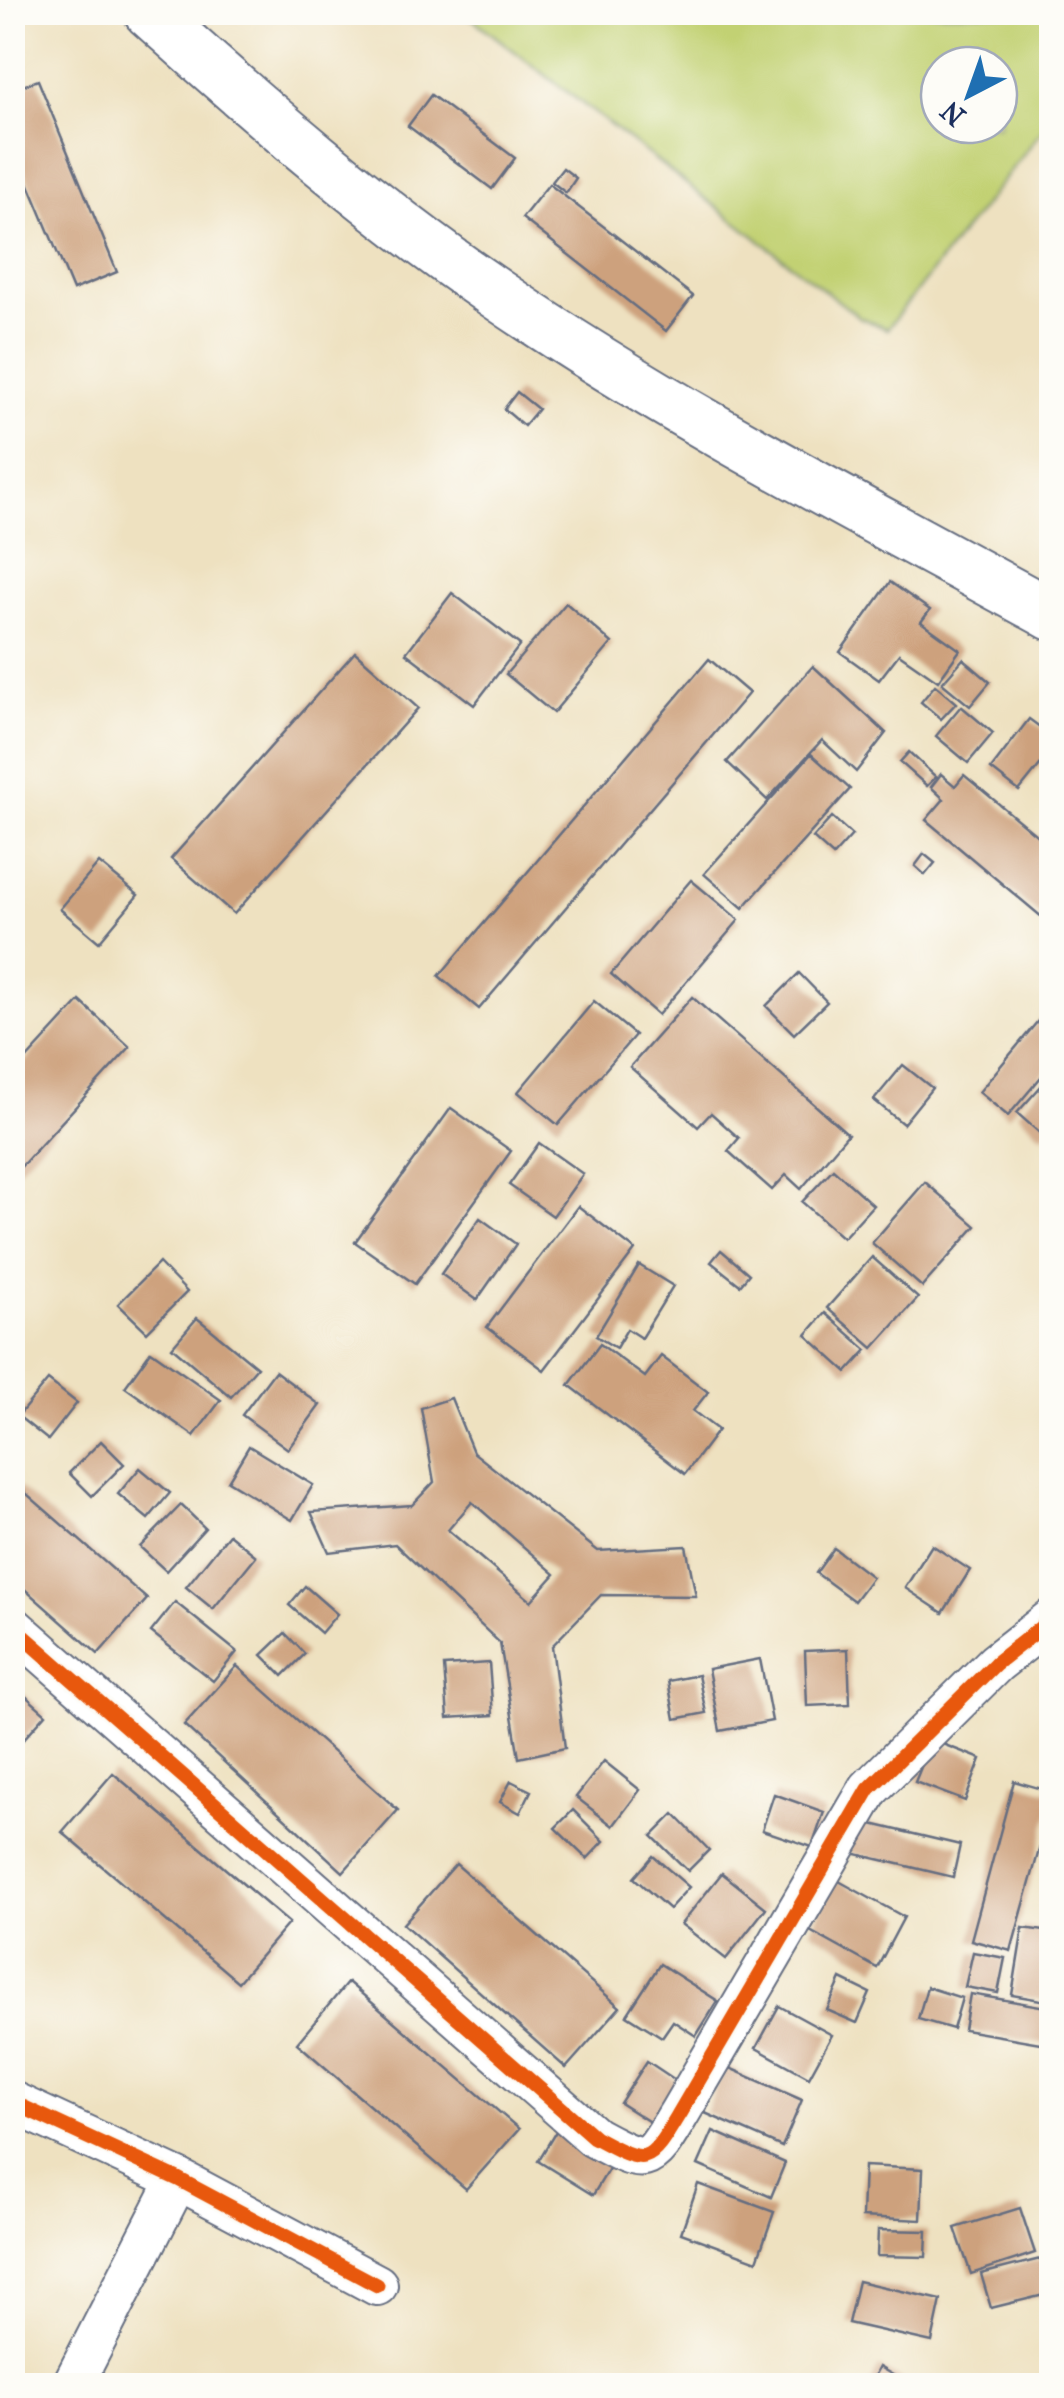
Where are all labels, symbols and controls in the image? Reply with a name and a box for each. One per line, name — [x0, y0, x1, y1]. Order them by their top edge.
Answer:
north arrow — [919, 45, 1019, 145]
text: N — [934, 94, 972, 133]

